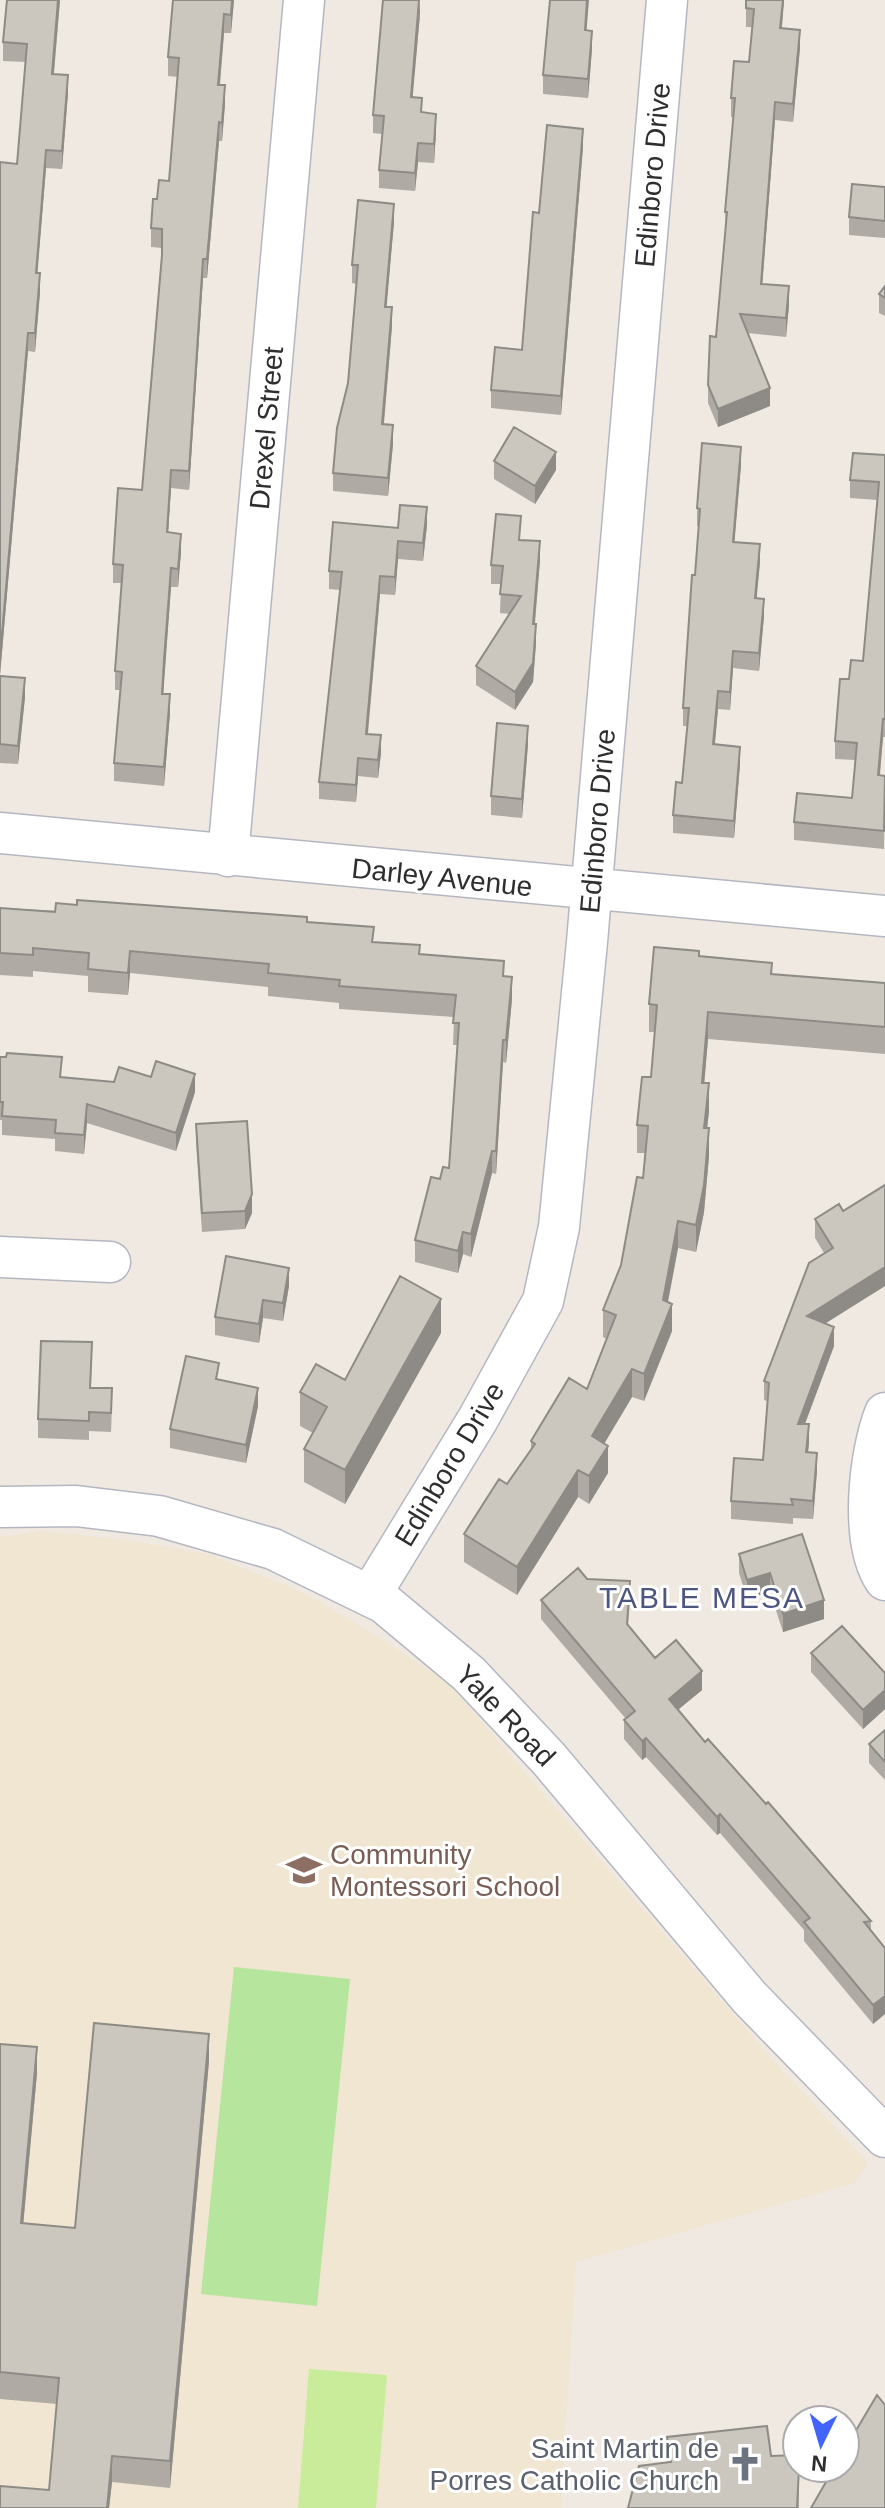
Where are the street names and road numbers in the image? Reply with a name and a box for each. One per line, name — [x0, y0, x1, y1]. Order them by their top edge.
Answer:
street label: Edinboro Drive — [629, 81, 676, 269]
street label: Drexel Street — [244, 345, 289, 511]
street label: Edinboro Drive — [574, 727, 621, 915]
street label: Darley Avenue — [350, 853, 534, 902]
street label: Edinboro Drive — [388, 1377, 510, 1552]
street label: Yale Road — [450, 1658, 561, 1772]

